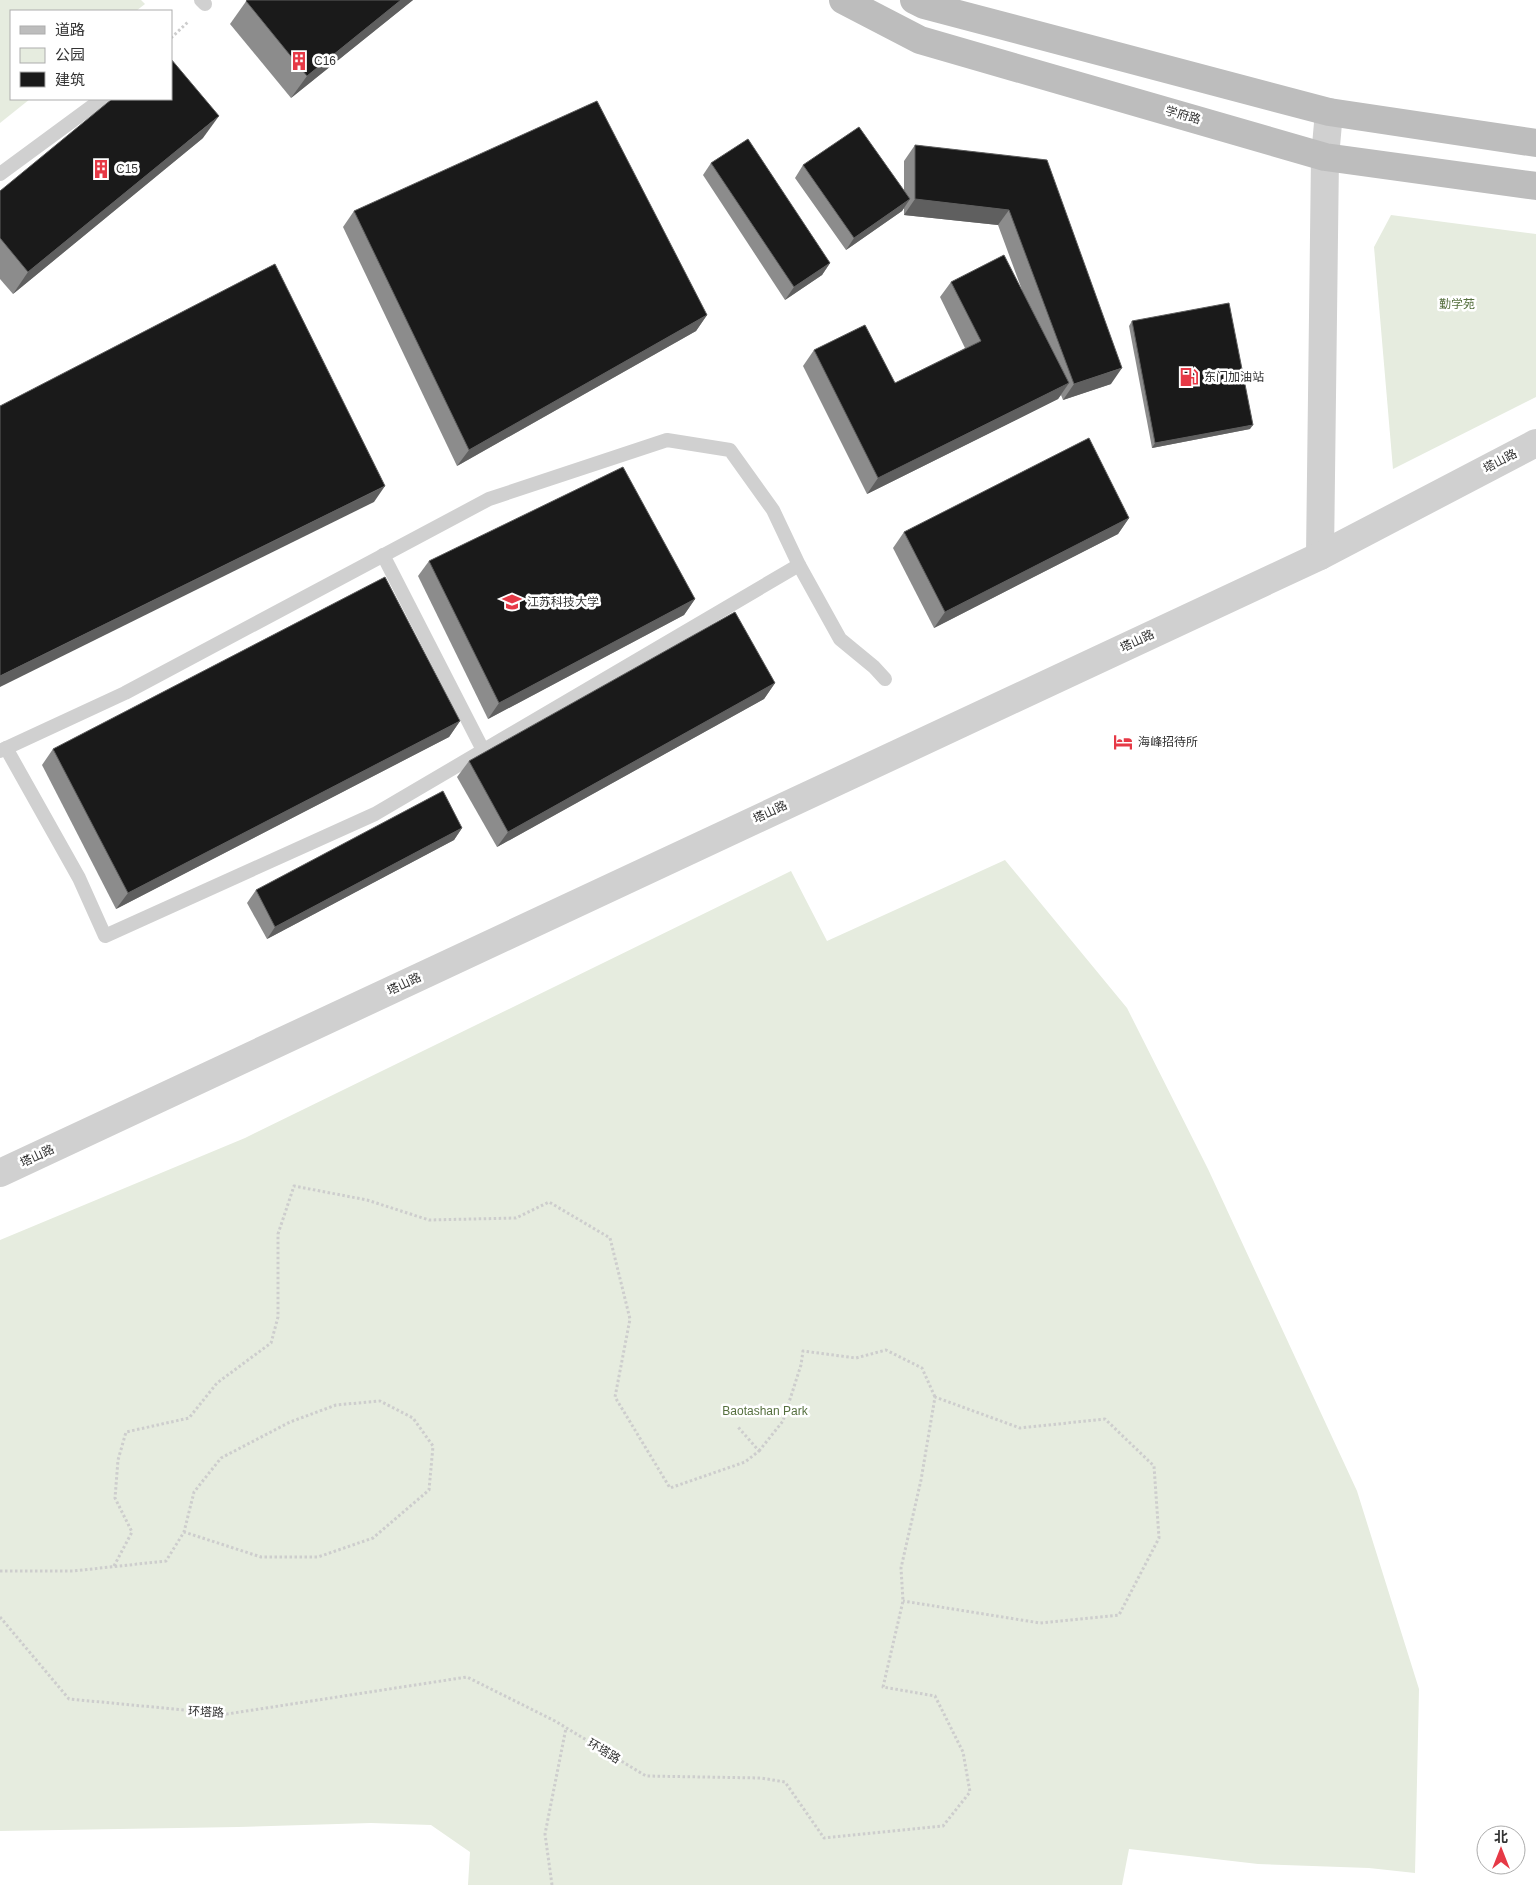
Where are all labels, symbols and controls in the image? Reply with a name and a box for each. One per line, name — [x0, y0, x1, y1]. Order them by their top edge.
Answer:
legend — [10, 10, 172, 100]
text: 道路 — [55, 21, 85, 38]
text: 公园 — [55, 46, 85, 63]
building icon: C16 — [288, 50, 310, 72]
place label: C16 — [314, 54, 336, 68]
text: 建筑 — [55, 71, 85, 88]
street label: 学府路 — [1164, 103, 1202, 127]
building icon: C15 — [90, 158, 112, 180]
place label: C15 — [116, 162, 138, 176]
park label: 勤学苑 — [1439, 297, 1475, 311]
fuel station icon: 东门加油站 — [1178, 366, 1200, 388]
place label: 东门加油站 — [1204, 370, 1264, 384]
street label: 塔山路 — [1481, 446, 1519, 476]
school or university icon: 江苏科技大学 — [501, 591, 523, 613]
place label: 江苏科技大学 — [527, 595, 599, 609]
street label: 塔山路 — [1118, 627, 1156, 655]
hotel icon: 海峰招待所 — [1112, 731, 1134, 753]
place label: 海峰招待所 — [1138, 735, 1198, 749]
street label: 塔山路 — [751, 798, 789, 826]
street label: 塔山路 — [385, 970, 423, 998]
street label: 塔山路 — [18, 1142, 56, 1170]
park label: Baotashan Park — [722, 1404, 809, 1418]
street label: 环塔路 — [188, 1704, 224, 1720]
street label: 环塔路 — [585, 1736, 623, 1766]
north arrow — [1476, 1825, 1526, 1875]
text: 北 — [1494, 1829, 1508, 1845]

